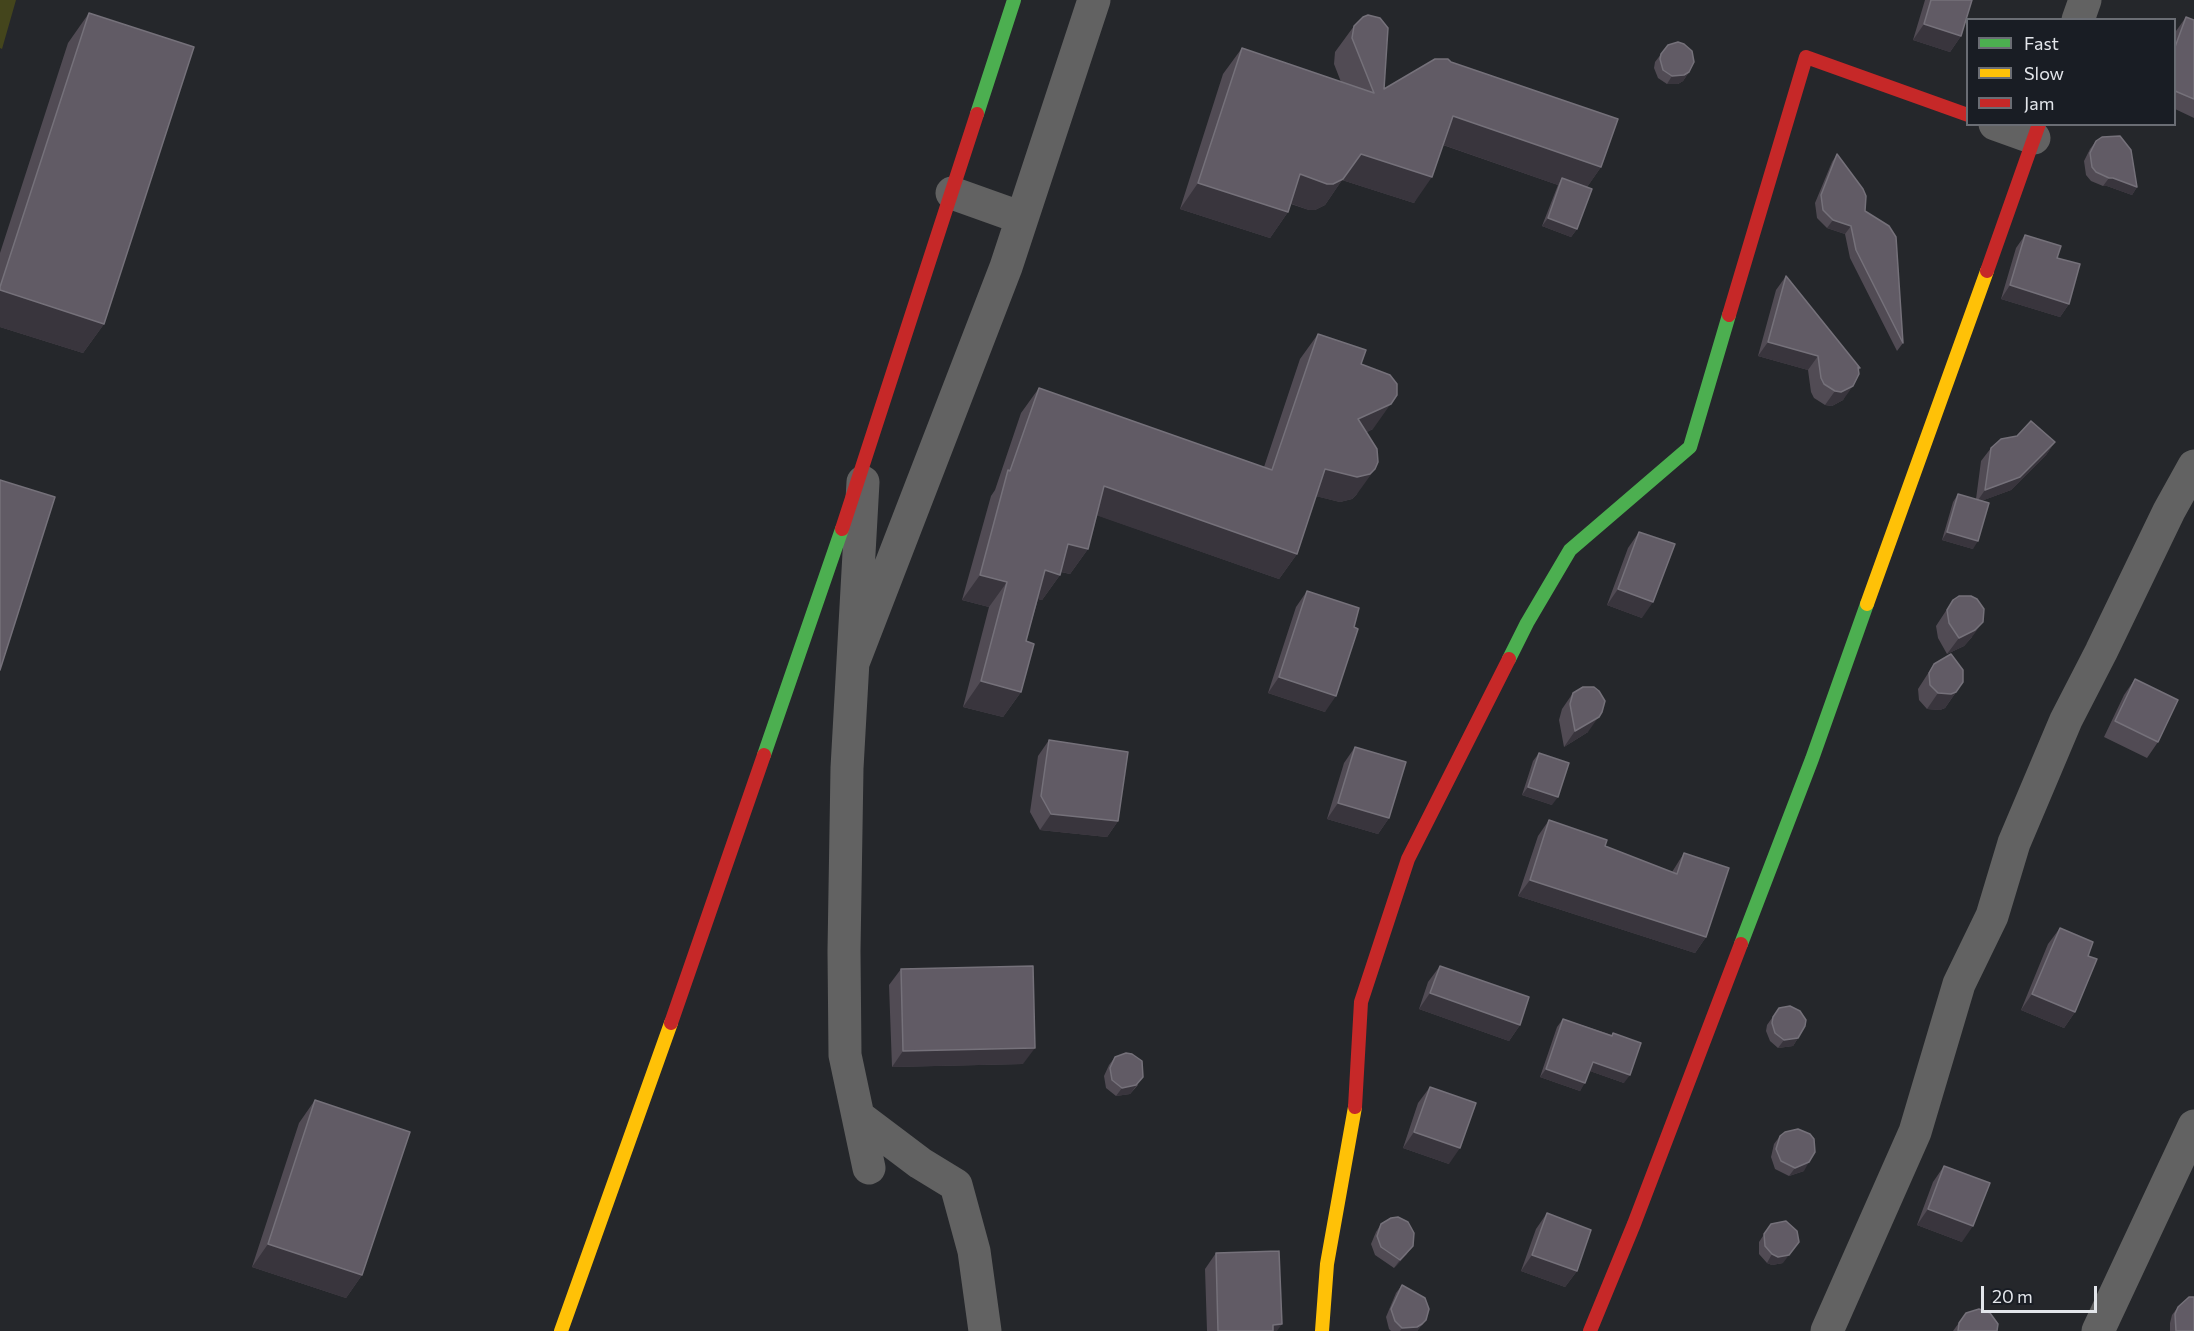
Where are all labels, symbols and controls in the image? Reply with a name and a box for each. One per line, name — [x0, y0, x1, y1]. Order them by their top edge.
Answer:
legend — [1966, 18, 2176, 126]
text: Fast — [2024, 32, 2059, 54]
text: Slow — [2024, 62, 2064, 84]
text: Jam — [2024, 92, 2054, 114]
scale bar — [1984, 1274, 2100, 1312]
text: 20 m — [1992, 1285, 2033, 1307]

